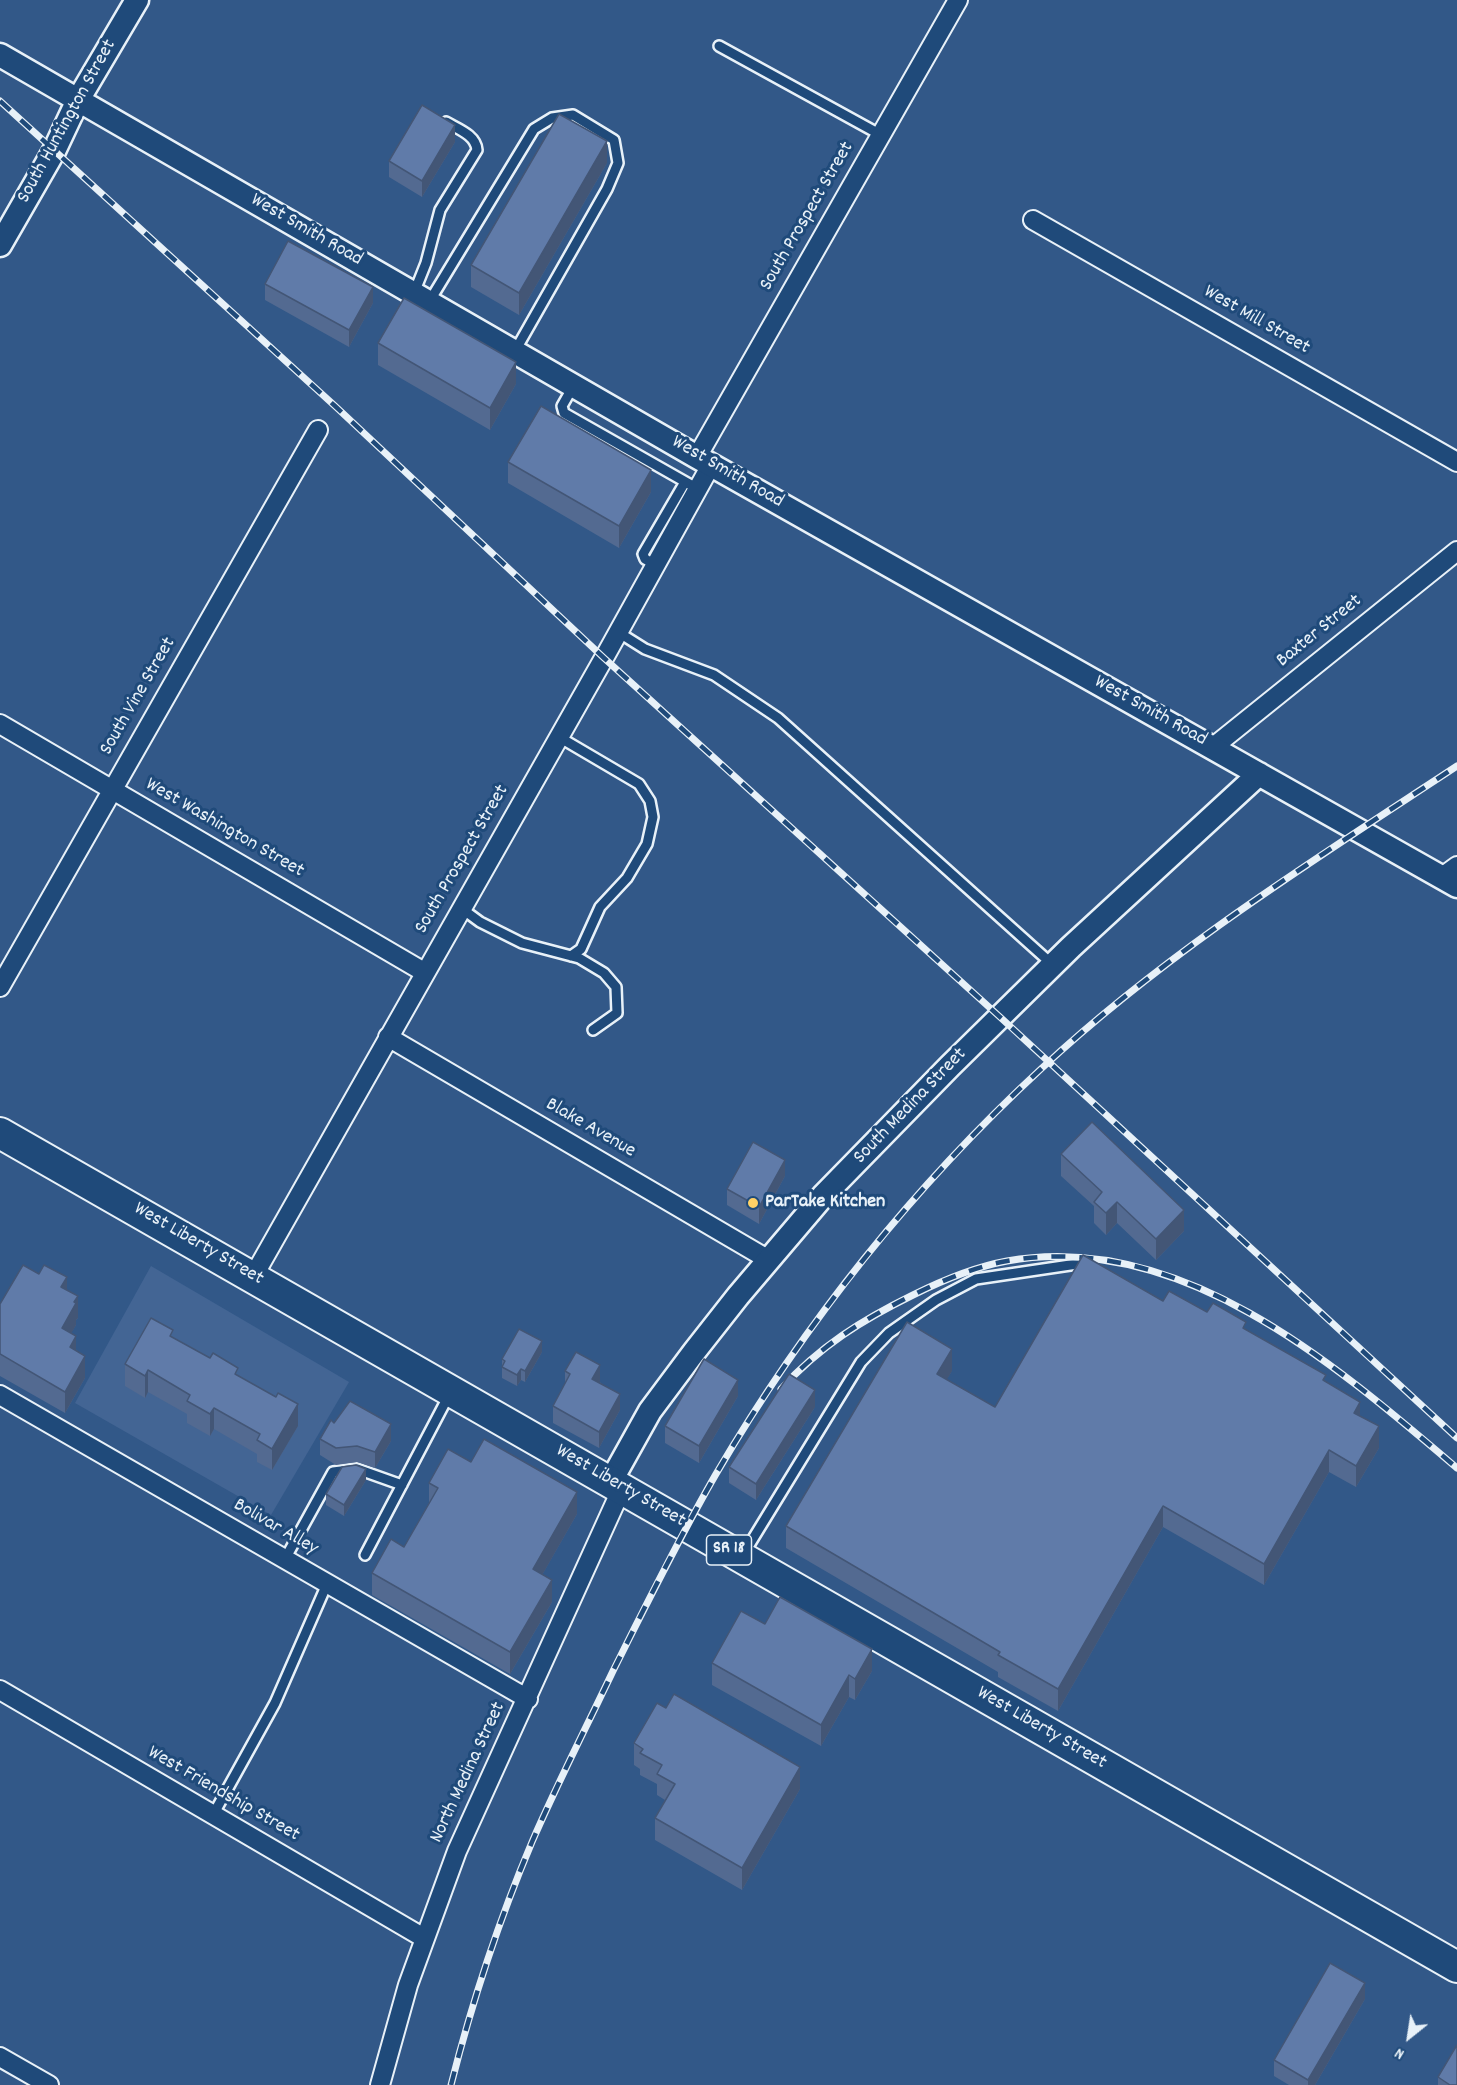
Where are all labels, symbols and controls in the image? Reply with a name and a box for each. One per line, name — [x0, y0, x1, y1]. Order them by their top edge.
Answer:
street label: South Huntington Street — [13, 36, 123, 208]
street label: South Prospect Street — [756, 138, 860, 296]
street label: West Smith Road — [246, 189, 366, 273]
street label: West Mill Street — [1199, 281, 1313, 361]
street label: West Smith Road — [667, 431, 787, 515]
street label: Baxter Street — [1272, 590, 1368, 674]
street label: South Vine Street — [96, 634, 182, 760]
street label: West Smith Road — [1089, 671, 1211, 753]
street label: West Washington Street — [140, 774, 308, 884]
street label: South Prospect Street — [411, 781, 515, 939]
street label: South Medina Street — [849, 1044, 973, 1170]
street label: Blake Avenue — [541, 1094, 639, 1164]
place label: ParTake Kitchen — [765, 1191, 885, 1215]
marker: ParTake Kitchen — [746, 1196, 760, 1210]
street label: West Liberty Street — [129, 1198, 267, 1292]
street label: West Liberty Street — [551, 1440, 689, 1534]
street label: Bolivar Alley — [228, 1494, 322, 1562]
road number: SR 18 — [706, 1535, 752, 1565]
street label: West Liberty Street — [972, 1682, 1110, 1776]
street label: North Medina Street — [426, 1699, 512, 1847]
street label: West Friendship Street — [143, 1742, 303, 1848]
north arrow — [1379, 2007, 1439, 2067]
text: N — [1391, 2041, 1409, 2065]

